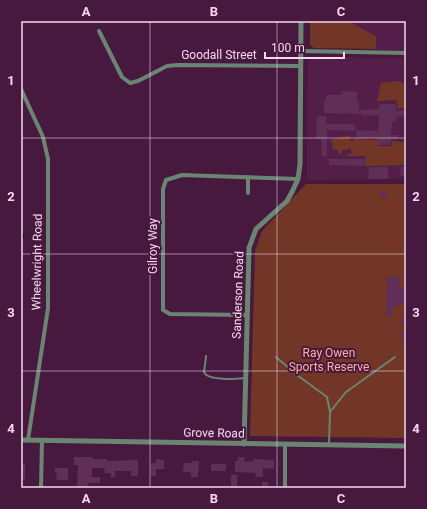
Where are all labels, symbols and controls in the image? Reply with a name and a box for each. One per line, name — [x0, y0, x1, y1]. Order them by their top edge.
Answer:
text: A — [82, 4, 91, 19]
text: B — [210, 4, 218, 19]
text: C — [337, 4, 346, 19]
scale bar — [265, 34, 344, 60]
text: 100 m — [271, 41, 305, 55]
street label: Goodall Street — [181, 48, 257, 62]
text: 1 — [7, 73, 15, 88]
text: 1 — [412, 73, 420, 88]
text: 2 — [7, 189, 15, 204]
text: 2 — [412, 189, 420, 204]
street label: Wheelwright Road — [29, 214, 45, 310]
street label: Gilroy Way — [146, 218, 160, 274]
street label: Sanderson Road — [229, 251, 247, 339]
text: 3 — [7, 305, 15, 320]
text: 3 — [412, 305, 420, 320]
park label: Ray Owen Sports Reserve — [289, 346, 369, 374]
text: 4 — [7, 421, 15, 436]
text: 4 — [412, 421, 420, 436]
street label: Grove Road — [183, 425, 245, 441]
text: A — [82, 491, 91, 506]
text: B — [210, 491, 218, 506]
text: C — [337, 491, 346, 506]

